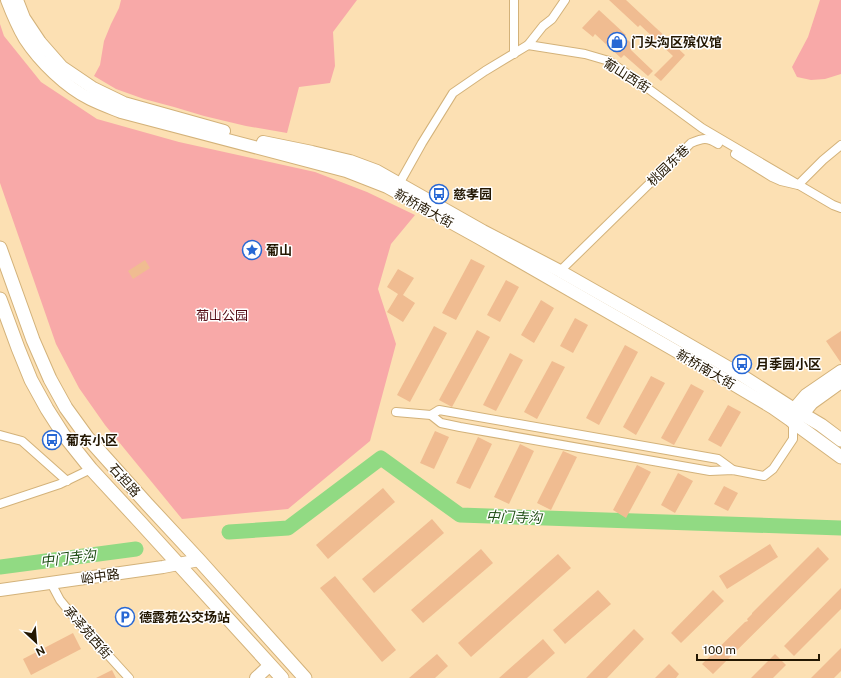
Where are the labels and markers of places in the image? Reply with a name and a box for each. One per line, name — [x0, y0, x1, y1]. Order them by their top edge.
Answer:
shop icon: 门头沟区殡仪馆 — [606, 31, 628, 53]
place label: 门头沟区殡仪馆 — [631, 35, 722, 50]
bus stop icon: 慈孝园 — [428, 183, 450, 205]
place label: 慈孝园 — [453, 187, 492, 202]
place icon: 葡山 — [241, 239, 263, 261]
place label: 葡山 — [266, 243, 292, 258]
bus stop icon: 月季园小区 — [731, 353, 753, 375]
place label: 月季园小区 — [756, 357, 821, 372]
bus stop icon: 葡东小区 — [41, 429, 63, 451]
place label: 葡东小区 — [66, 433, 118, 448]
parking icon: 德露苑公交场站 — [114, 606, 136, 628]
place label: 德露苑公交场站 — [139, 610, 230, 625]

